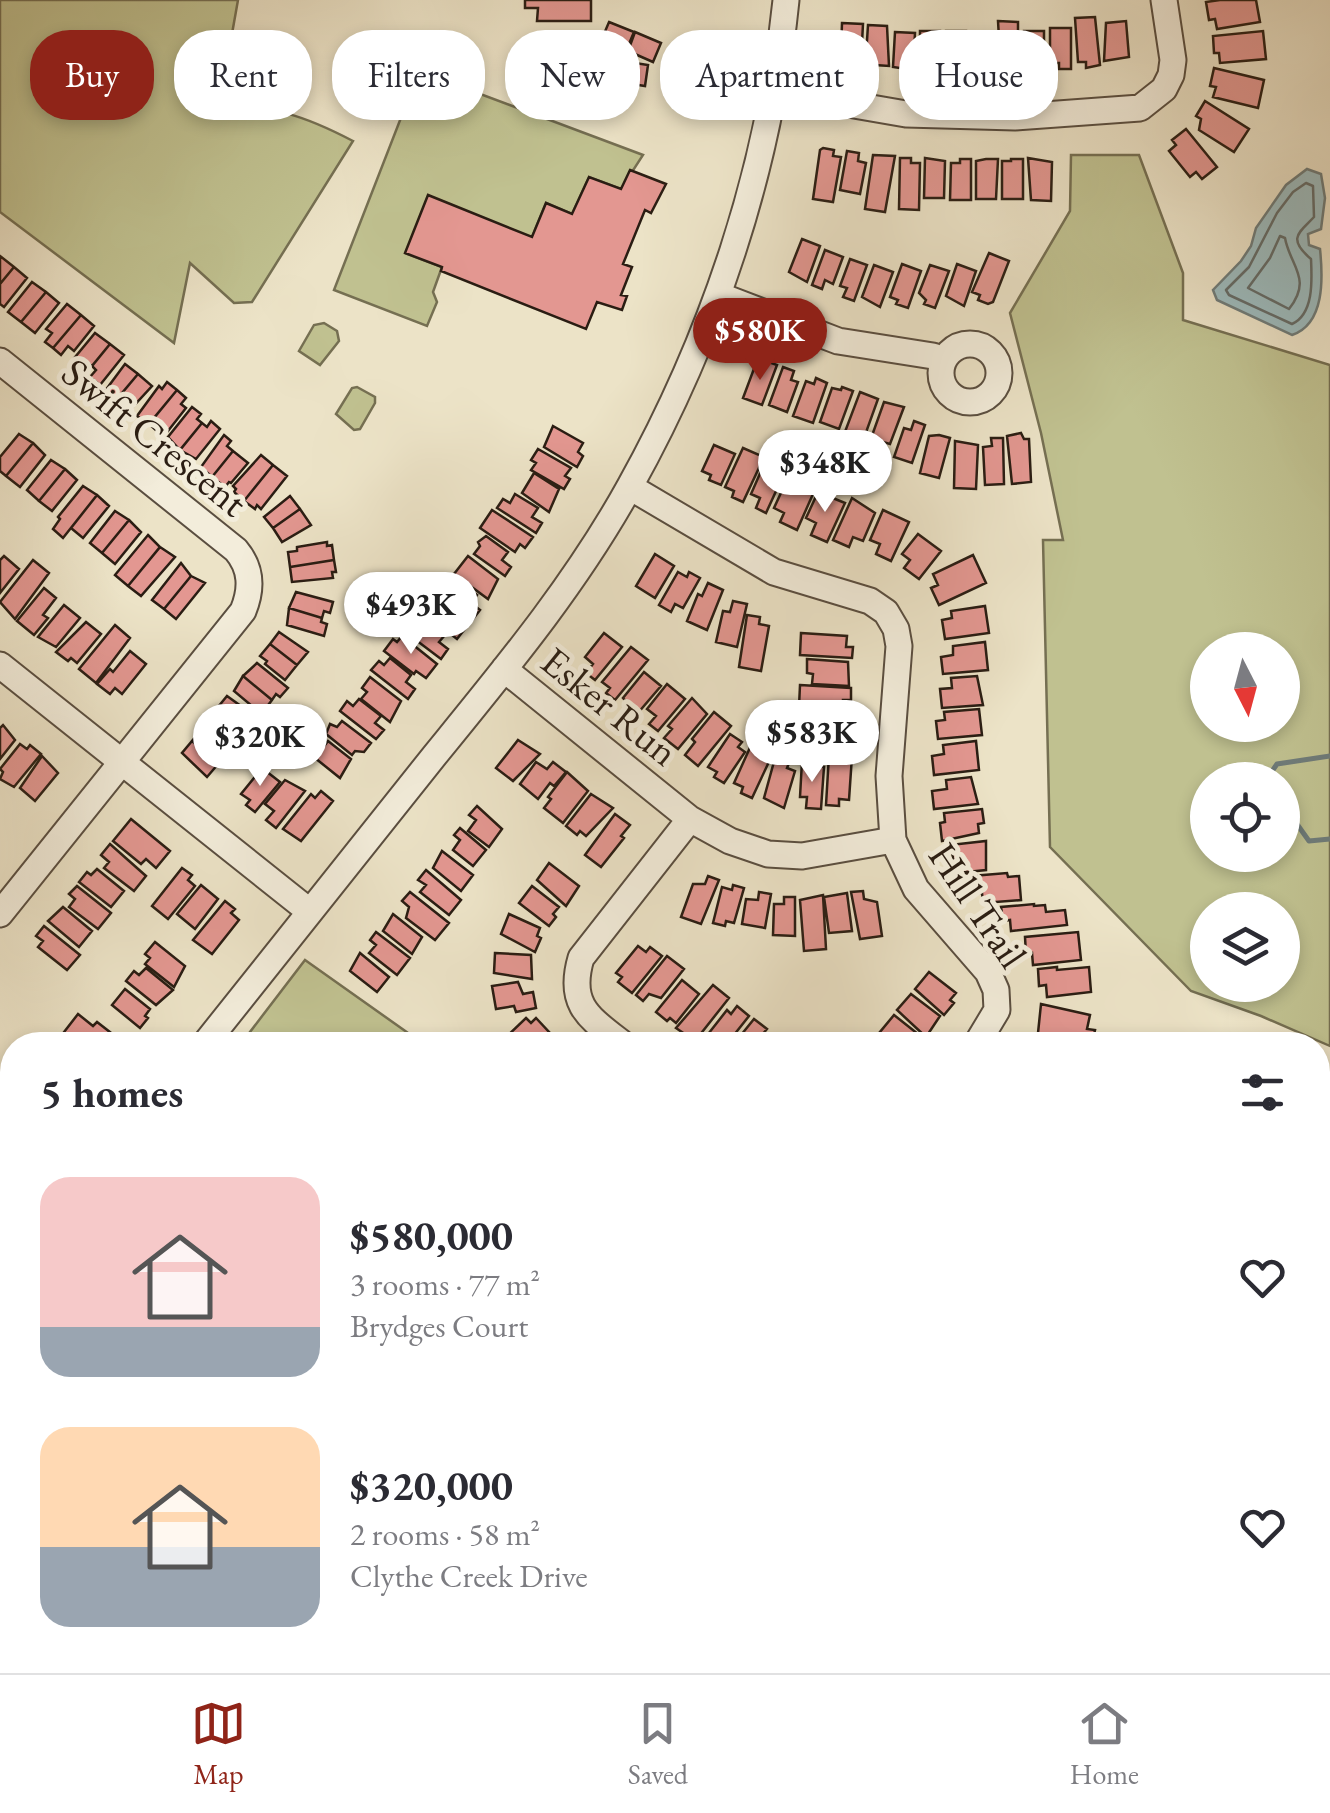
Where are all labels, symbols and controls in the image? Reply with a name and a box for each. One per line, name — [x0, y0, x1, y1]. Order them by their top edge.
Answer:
chip: Buy — [30, 30, 154, 120]
chip: Rent — [174, 30, 312, 120]
chip: Filters — [332, 30, 485, 120]
chip: New — [505, 30, 640, 120]
chip: Apartment — [660, 30, 879, 120]
chip: House — [899, 30, 1058, 120]
pin: $580K — [690, 298, 830, 383]
text: $580K — [715, 309, 805, 351]
street label: Swift Crescent — [52, 346, 259, 528]
pin: $348K — [755, 430, 895, 515]
text: $348K — [780, 441, 870, 483]
pin: $493K — [341, 572, 481, 657]
text: $493K — [366, 583, 456, 625]
north arrow — [1190, 632, 1300, 742]
map controls — [1190, 632, 1300, 1002]
street label: Esker Run — [531, 635, 689, 777]
pin: $583K — [742, 700, 882, 785]
pin: $320K — [190, 704, 330, 789]
text: $583K — [767, 711, 857, 753]
text: $320K — [215, 715, 305, 757]
button: locate — [1190, 762, 1300, 872]
street label: Hill Trail — [917, 832, 1039, 978]
button: layers — [1190, 892, 1300, 1002]
text: 5 homes — [40, 1065, 183, 1120]
icon: filters — [1235, 1065, 1290, 1120]
text: $580,000 — [350, 1208, 513, 1263]
icon: home — [120, 1217, 240, 1337]
icon: heart — [1235, 1250, 1290, 1305]
text: 3 rooms · 77 m² — [350, 1263, 540, 1305]
text: Brydges Court — [350, 1305, 528, 1347]
text: $320,000 — [350, 1458, 513, 1513]
icon: home — [120, 1467, 240, 1587]
icon: heart — [1235, 1500, 1290, 1555]
text: 2 rooms · 58 m² — [350, 1513, 540, 1555]
text: Clythe Creek Drive — [350, 1555, 588, 1597]
tab: Map — [191, 1696, 246, 1792]
tab: Saved — [628, 1696, 688, 1792]
tab: Home — [1070, 1696, 1139, 1792]

